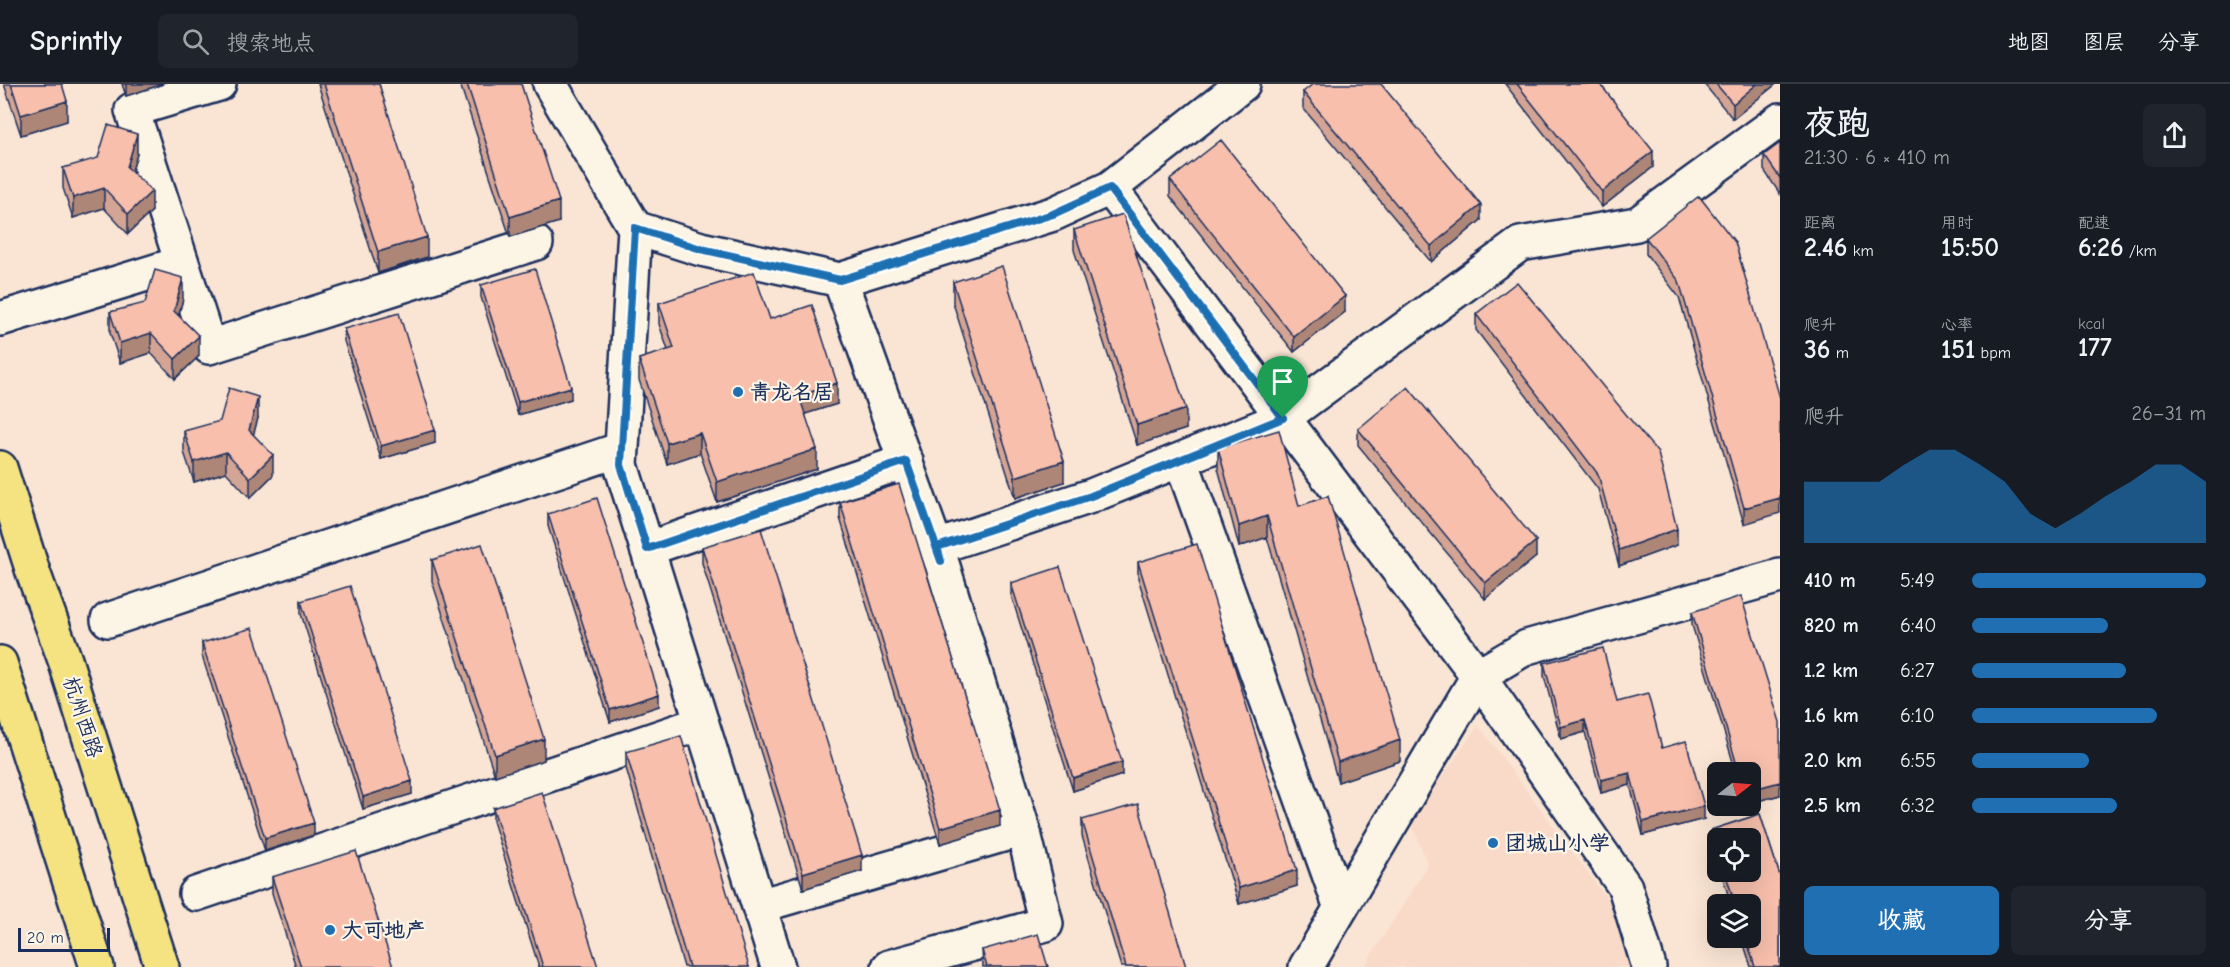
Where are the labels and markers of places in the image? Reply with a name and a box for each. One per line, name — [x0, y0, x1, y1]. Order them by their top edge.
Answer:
pin — [1257, 356, 1308, 418]
place label: 青龙名居 — [750, 380, 834, 404]
marker: 青龙名居 — [731, 385, 745, 399]
place label: 团城山小学 — [1505, 831, 1610, 855]
marker: 团城山小学 — [1486, 836, 1500, 850]
place label: 大可地产 — [342, 918, 426, 942]
marker: 大可地产 — [323, 923, 337, 937]

